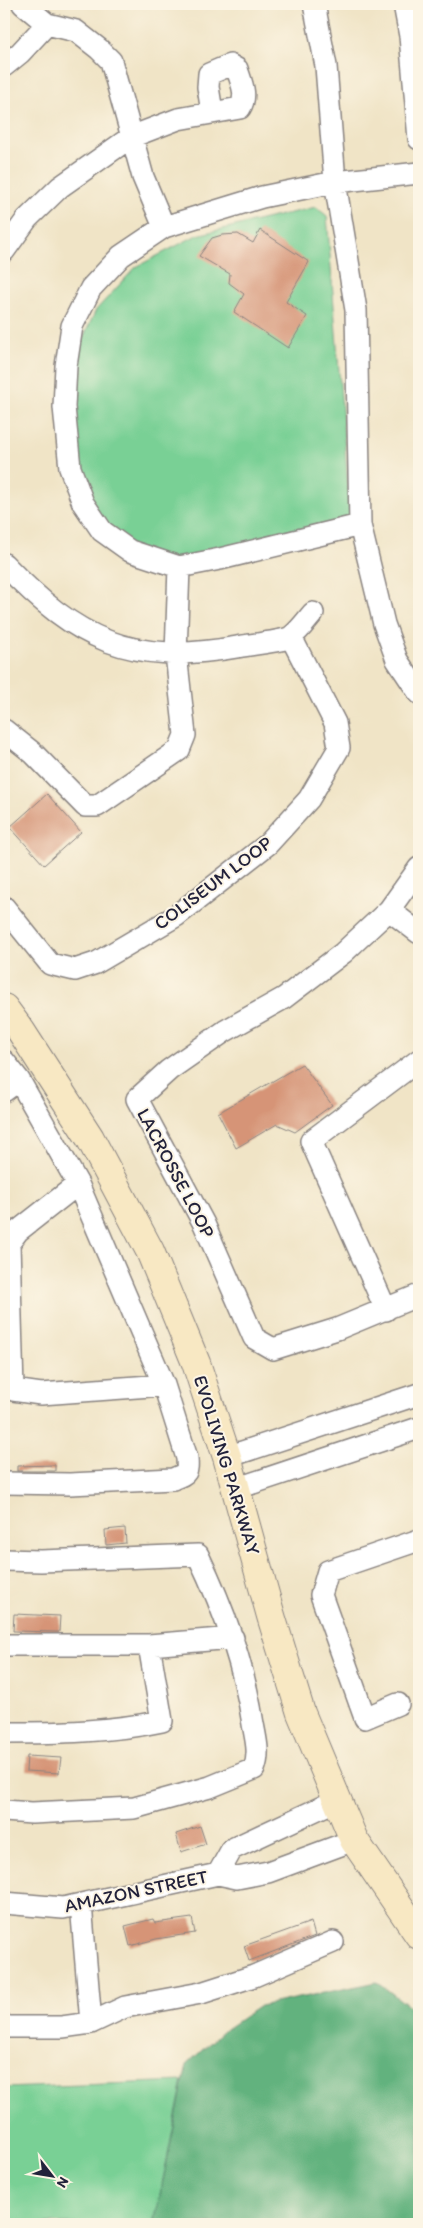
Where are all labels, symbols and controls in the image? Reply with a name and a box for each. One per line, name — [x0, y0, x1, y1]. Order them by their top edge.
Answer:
street label: COLISEUM LOOP — [150, 831, 276, 935]
street label: LACROSSE LOOP — [132, 1104, 220, 1242]
street label: EVOLIVING PARKWAY — [189, 1372, 265, 1558]
street label: AMAZON STREET — [62, 1865, 210, 1917]
north arrow — [28, 2150, 78, 2200]
text: N — [53, 2174, 72, 2191]

